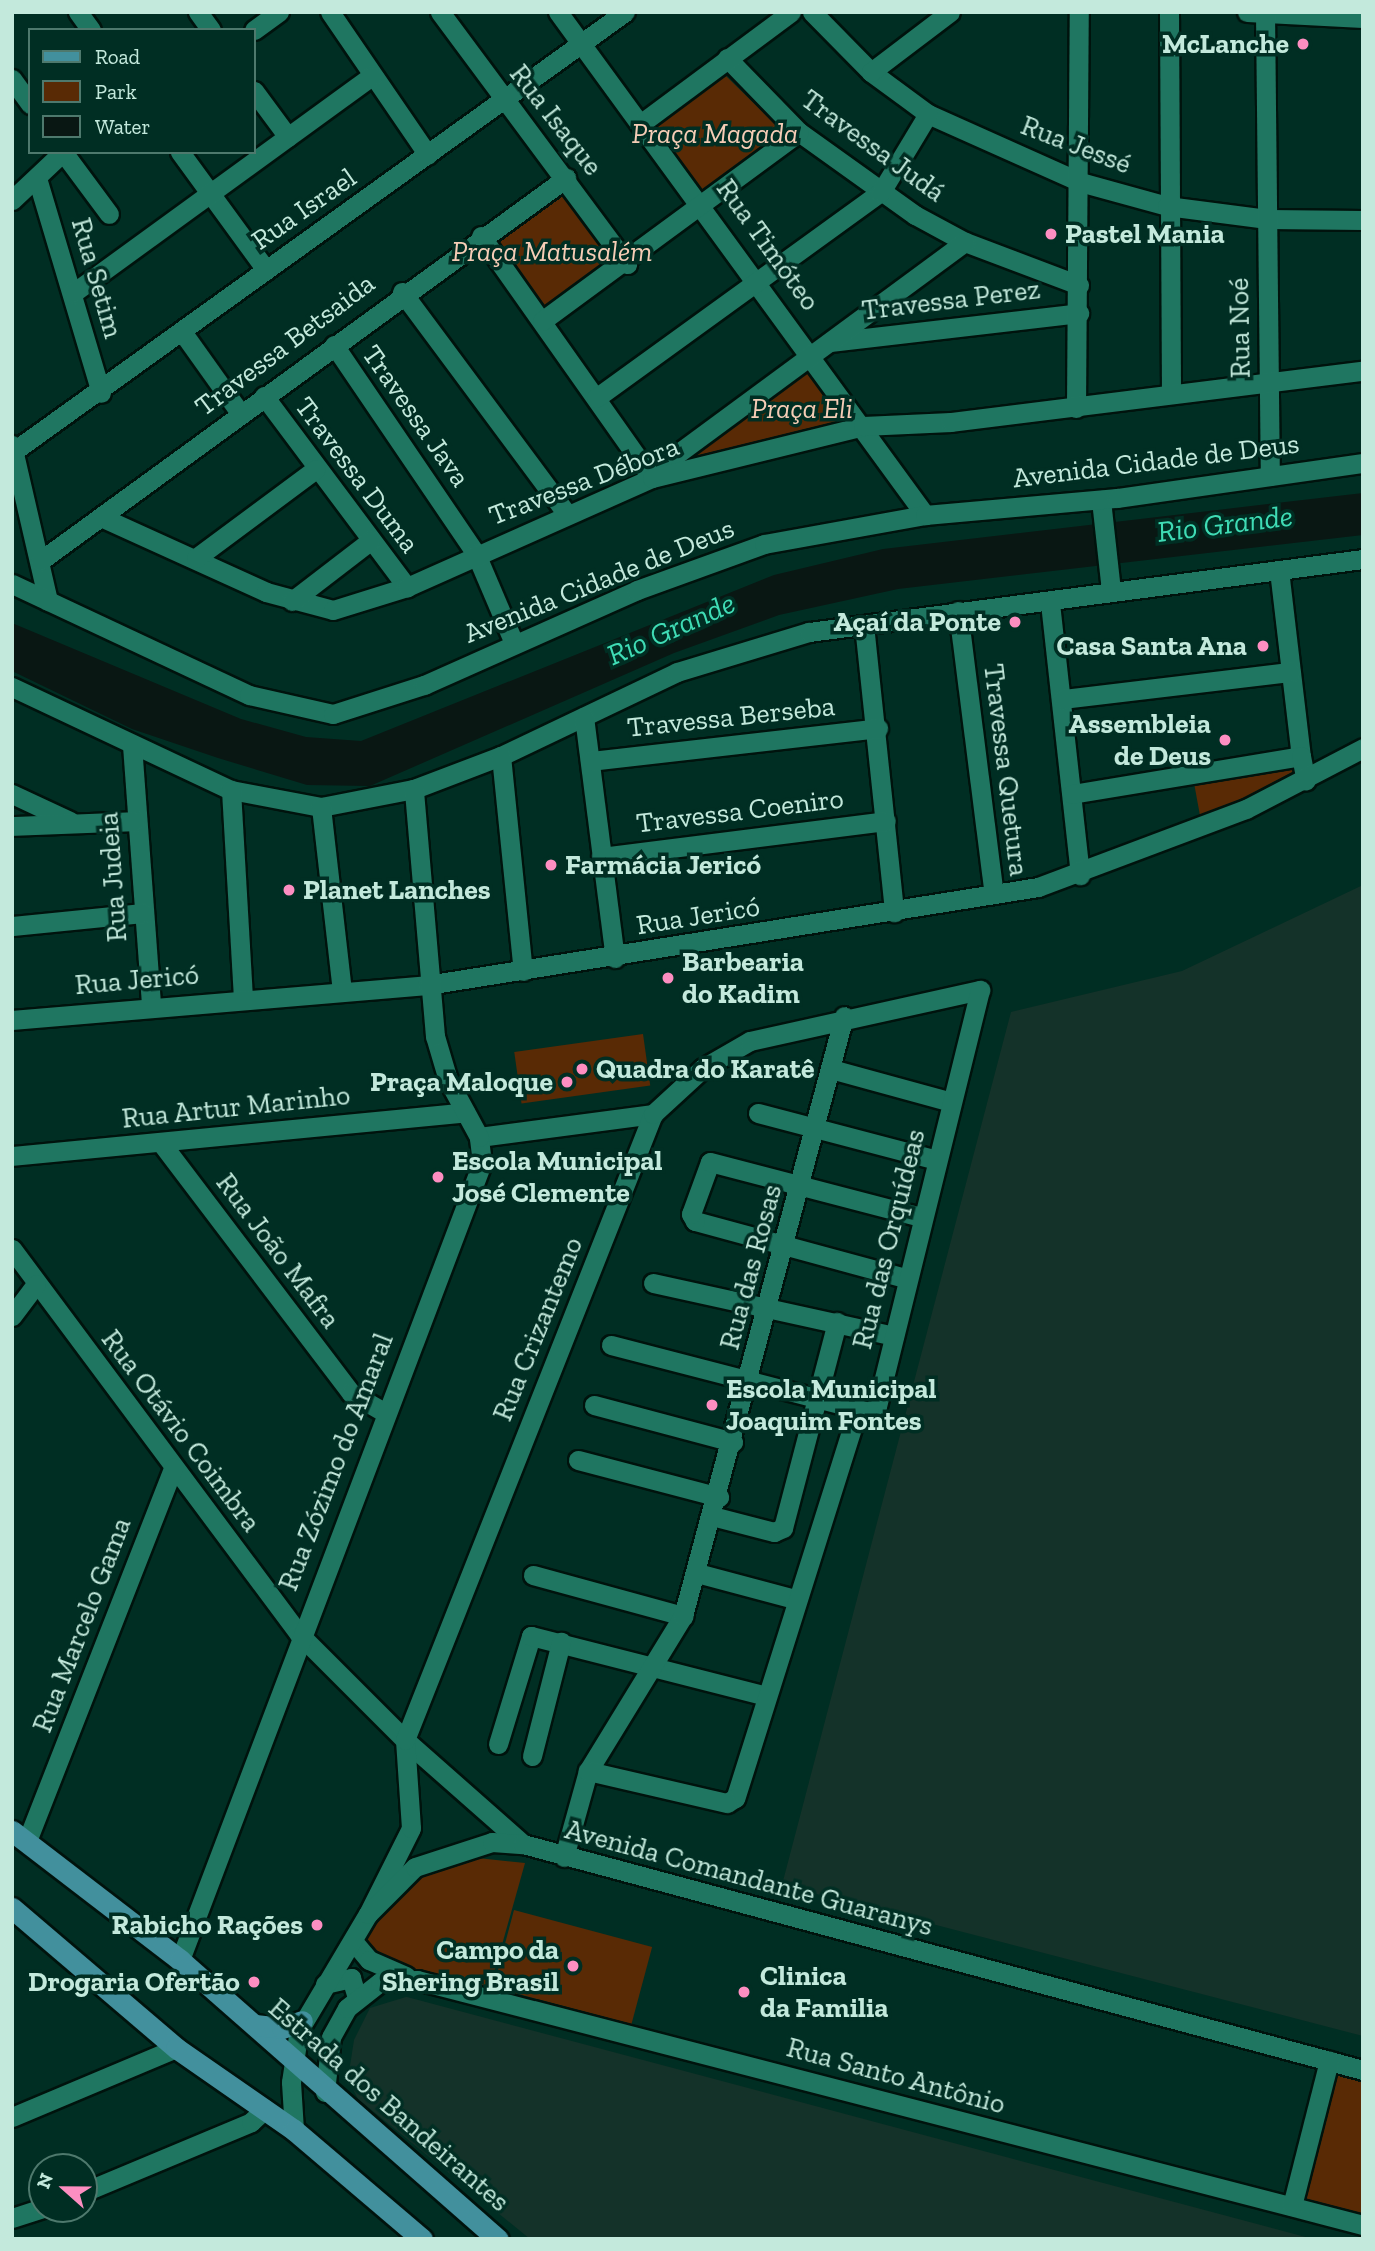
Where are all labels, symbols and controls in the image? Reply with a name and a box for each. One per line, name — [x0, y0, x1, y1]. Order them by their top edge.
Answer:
place label: McLanche — [1162, 27, 1289, 61]
legend — [28, 28, 256, 154]
marker: McLanche — [1295, 36, 1311, 52]
text: Road — [95, 44, 140, 69]
street label: Rua Isaque — [502, 58, 610, 182]
text: Park — [95, 79, 137, 104]
street label: Travessa Judá — [794, 83, 952, 209]
street label: Rua Jessé — [1016, 109, 1136, 181]
text: Water — [95, 114, 150, 139]
park label: Praça Magada — [632, 117, 798, 151]
street label: Rua Israel — [245, 161, 363, 257]
street label: Rua Timóteo — [709, 173, 827, 317]
street label: Rua Setim — [64, 214, 130, 342]
place label: Pastel Mania — [1065, 217, 1225, 251]
marker: Pastel Mania — [1043, 226, 1059, 242]
park label: Praça Matusalém — [452, 235, 652, 269]
street label: Travessa Betsaida — [189, 267, 381, 423]
street label: Travessa Perez — [860, 272, 1042, 328]
street label: Rua Noé — [1222, 277, 1258, 379]
street label: Travessa Java — [355, 338, 477, 494]
street label: Travessa Duma — [288, 391, 426, 559]
park label: Praça Eli — [751, 392, 853, 426]
street label: Avenida Cidade de Deus — [1011, 427, 1301, 495]
street label: Travessa Débora — [484, 429, 684, 533]
water label: Rio Grande — [1155, 498, 1295, 550]
street label: Avenida Cidade de Deus — [459, 511, 739, 651]
water label: Rio Grande — [601, 585, 741, 673]
place label: Açaí da Ponte — [834, 605, 1001, 639]
marker: Açaí da Ponte — [1007, 614, 1023, 630]
place label: Casa Santa Ana — [1056, 629, 1247, 663]
marker: Casa Santa Ana — [1253, 636, 1273, 656]
street label: Travessa Quetura — [976, 662, 1036, 878]
street label: Travessa Berseba — [625, 689, 837, 745]
place label: Assembleia de Deus — [1069, 707, 1211, 773]
marker: Assembleia de Deus — [1217, 732, 1233, 748]
street label: Travessa Coeniro — [634, 782, 846, 840]
street label: Rua Judeia — [92, 811, 134, 943]
place label: Farmácia Jericó — [565, 848, 762, 882]
marker: Farmácia Jericó — [543, 857, 559, 873]
place label: Planet Lanches — [303, 873, 491, 907]
marker: Planet Lanches — [281, 882, 297, 898]
street label: Rua Jericó — [634, 890, 762, 942]
place label: Barbearia do Kadim — [682, 945, 804, 1011]
street label: Rua Jericó — [73, 958, 201, 1002]
marker: Barbearia do Kadim — [660, 970, 676, 986]
place label: Quadra do Karatê — [596, 1052, 814, 1086]
marker: Quadra do Karatê — [574, 1061, 590, 1077]
place label: Praça Maloque — [370, 1065, 553, 1099]
marker: Praça Maloque — [559, 1074, 575, 1090]
street label: Rua Artur Marinho — [120, 1078, 352, 1136]
street label: Rua das Orquídeas — [845, 1126, 933, 1352]
place label: Escola Municipal José Clemente — [452, 1144, 662, 1210]
street label: Rua João Mafra — [209, 1167, 347, 1335]
marker: Escola Municipal José Clemente — [430, 1169, 446, 1185]
street label: Rua das Rosas — [713, 1181, 789, 1353]
street label: Rua Crizantemo — [486, 1232, 590, 1426]
street label: Rua Otávio Coimbra — [94, 1323, 268, 1539]
street label: Rua Zózimo do Amaral — [271, 1328, 401, 1596]
place label: Escola Municipal Joaquim Fontes — [726, 1372, 936, 1438]
marker: Escola Municipal Joaquim Fontes — [704, 1397, 720, 1413]
street label: Rua Marcelo Gama — [26, 1513, 138, 1737]
street label: Avenida Comandante Guaranys — [561, 1813, 937, 1943]
place label: Rabicho Rações — [112, 1908, 303, 1942]
marker: Rabicho Rações — [309, 1917, 325, 1933]
place label: Campo da Shering Brasil — [382, 1933, 559, 1999]
marker: Campo da Shering Brasil — [565, 1958, 581, 1974]
place label: Clinica da Familia — [760, 1959, 889, 2025]
place label: Drogaria Ofertão — [28, 1965, 240, 1999]
marker: Drogaria Ofertão — [246, 1974, 262, 1990]
marker: Clinica da Familia — [734, 1982, 754, 2002]
street label: Estrada dos Bandeirantes — [262, 1991, 516, 2219]
street label: Rua Santo Antônio — [783, 2031, 1009, 2121]
north arrow — [28, 2153, 98, 2223]
text: N — [31, 2170, 58, 2192]

